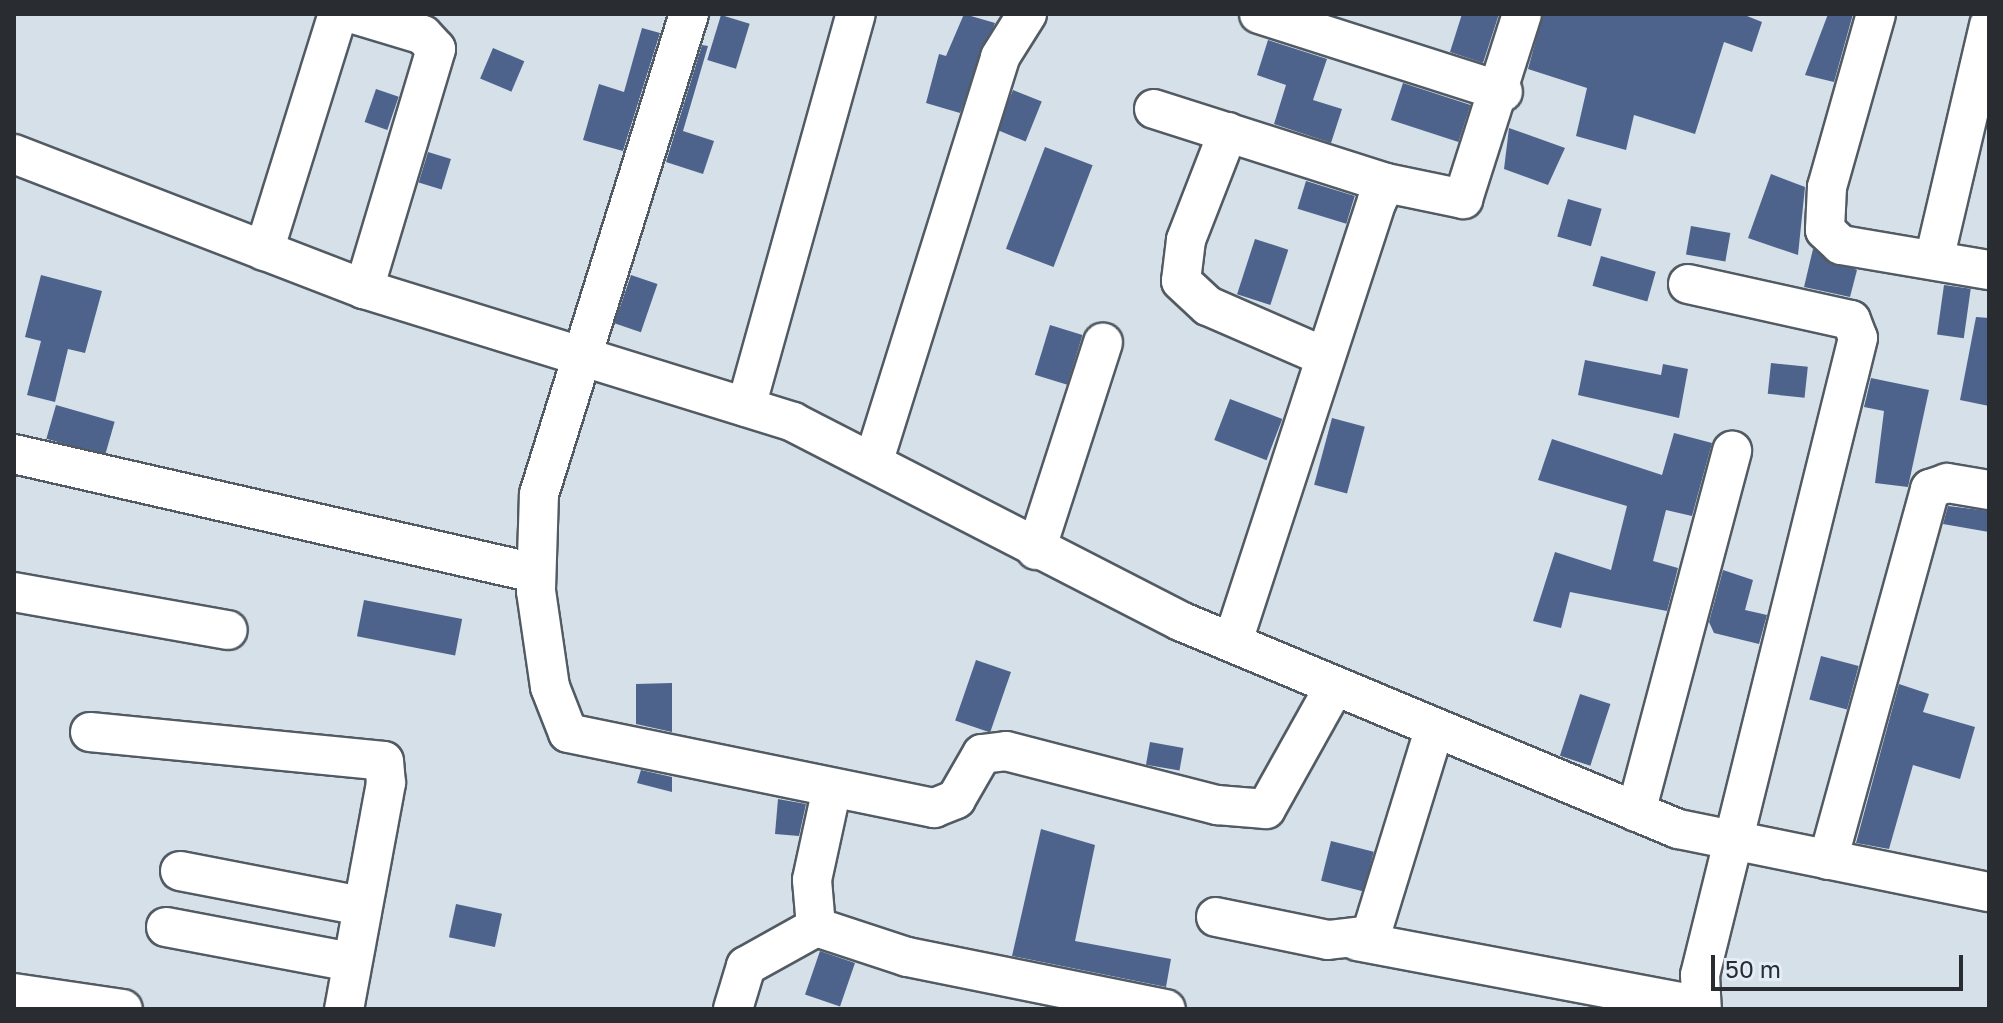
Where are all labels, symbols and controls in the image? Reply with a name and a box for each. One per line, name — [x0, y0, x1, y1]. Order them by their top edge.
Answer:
scale bar — [1715, 939, 1967, 989]
text: 50 m — [1725, 954, 1781, 983]

